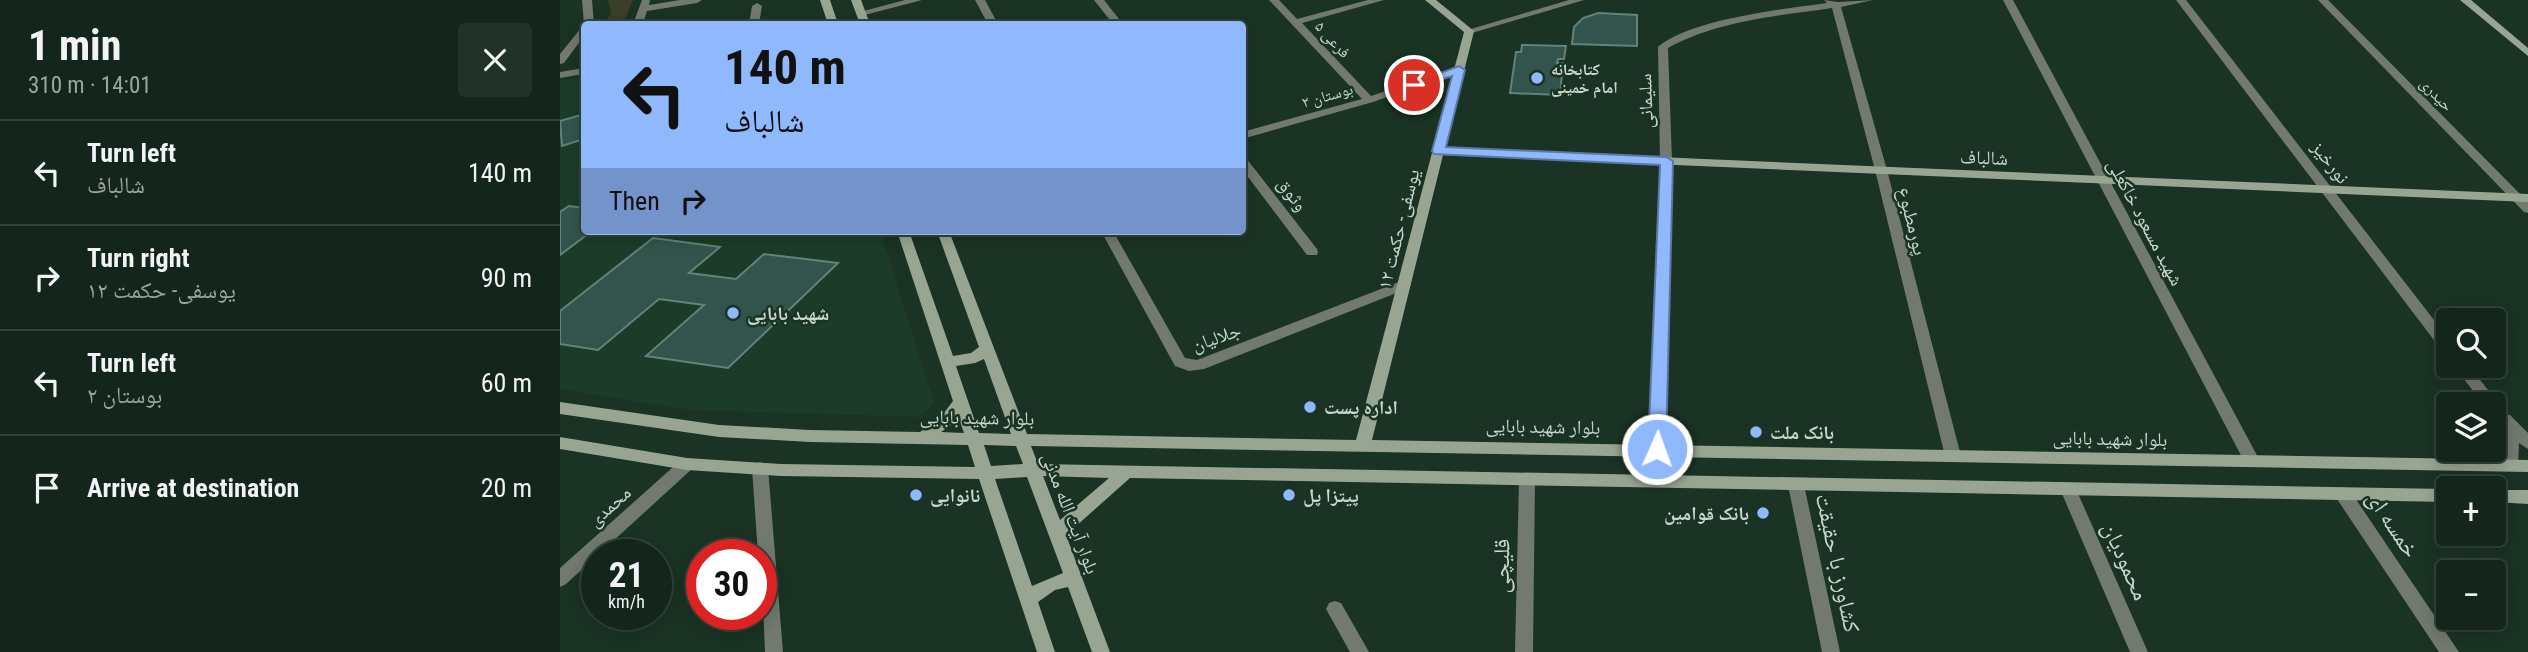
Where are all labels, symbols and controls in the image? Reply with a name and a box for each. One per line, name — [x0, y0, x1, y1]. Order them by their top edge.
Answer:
street label: فرعی ۵ — [1310, 17, 1354, 62]
text: 1 min — [28, 21, 121, 70]
button: close — [458, 23, 532, 97]
text: 140 m — [724, 39, 846, 96]
icon: left — [609, 49, 700, 140]
pin — [1384, 55, 1444, 115]
place label: کتابخانه امام خمینی — [1551, 60, 1618, 99]
icon: arrive — [1395, 66, 1433, 104]
marker: کتابخانه امام خمینی — [1529, 70, 1545, 86]
text: 310 m · 14:01 — [28, 72, 152, 99]
street label: سلیمانی — [1633, 73, 1658, 129]
street label: حیدری — [2415, 74, 2457, 116]
street label: بوستان ۲ — [1299, 79, 1355, 113]
text: شالباف — [724, 102, 805, 140]
street label: نورخیز — [2306, 136, 2354, 188]
text: Turn left — [87, 138, 176, 168]
street label: شالباف — [1960, 145, 2008, 170]
icon: left — [28, 154, 66, 192]
street label: شهید مسعود خاکعلی — [2102, 155, 2189, 290]
text: 140 m — [468, 158, 532, 188]
street label: یوسفی- حکمت ۱۲ — [1372, 167, 1425, 292]
text: شالباف — [87, 172, 145, 199]
street label: وثوق — [1272, 173, 1313, 216]
icon: right — [674, 182, 712, 220]
street label: پورمطبوع — [1893, 185, 1932, 258]
text: Then — [609, 186, 660, 216]
text: Turn right — [87, 243, 189, 273]
icon: right — [28, 259, 66, 297]
text: 90 m — [481, 263, 532, 293]
text: یوسفی- حکمت ۱۲ — [87, 277, 236, 304]
place label: شهید بابایی — [747, 302, 829, 325]
marker: شهید بابایی — [725, 305, 741, 321]
map controls — [2436, 308, 2506, 630]
button: search — [2436, 308, 2506, 378]
street label: جلالیان — [1189, 318, 1244, 357]
text: Turn left — [87, 348, 176, 378]
icon: left — [28, 364, 66, 402]
text: 60 m — [481, 368, 532, 398]
text: بوستان ۲ — [87, 382, 162, 409]
button: layers — [2436, 392, 2506, 462]
place label: اداره پست — [1324, 396, 1398, 419]
marker: اداره پست — [1302, 399, 1318, 415]
street label: بلوار شهید بابایی — [920, 405, 1034, 430]
position arrow — [1620, 412, 1694, 486]
street label: بلوار شهید بابایی — [1486, 414, 1600, 439]
place label: بانک ملت — [1770, 421, 1834, 444]
marker: بانک ملت — [1748, 424, 1764, 440]
street label: بلوار شهید بابایی — [2053, 426, 2167, 451]
street label: بلوار آیت الله مدنی — [1037, 449, 1104, 577]
icon: arrive — [28, 469, 66, 507]
text: Arrive at destination — [87, 473, 299, 503]
text: 20 m — [481, 473, 532, 503]
button: + — [2436, 476, 2506, 546]
street label: محمدی — [583, 481, 636, 532]
place label: نانوایی — [930, 484, 980, 507]
place label: پیتزا پل — [1303, 484, 1359, 507]
street label: خمسه ای — [2360, 486, 2425, 563]
marker: نانوایی — [908, 487, 924, 503]
marker: پیتزا پل — [1281, 487, 1297, 503]
street label: کشاورز با حقیقت — [1810, 491, 1866, 635]
place label: بانک قوامین — [1664, 502, 1749, 525]
marker: بانک قوامین — [1755, 505, 1771, 521]
street label: محمودیان — [2096, 518, 2155, 605]
street label: قلیچی — [1488, 538, 1515, 594]
speed limit sign: 30 — [686, 539, 777, 630]
text: 21 — [609, 555, 644, 596]
button: − — [2436, 560, 2506, 630]
text: km/h — [608, 591, 645, 612]

